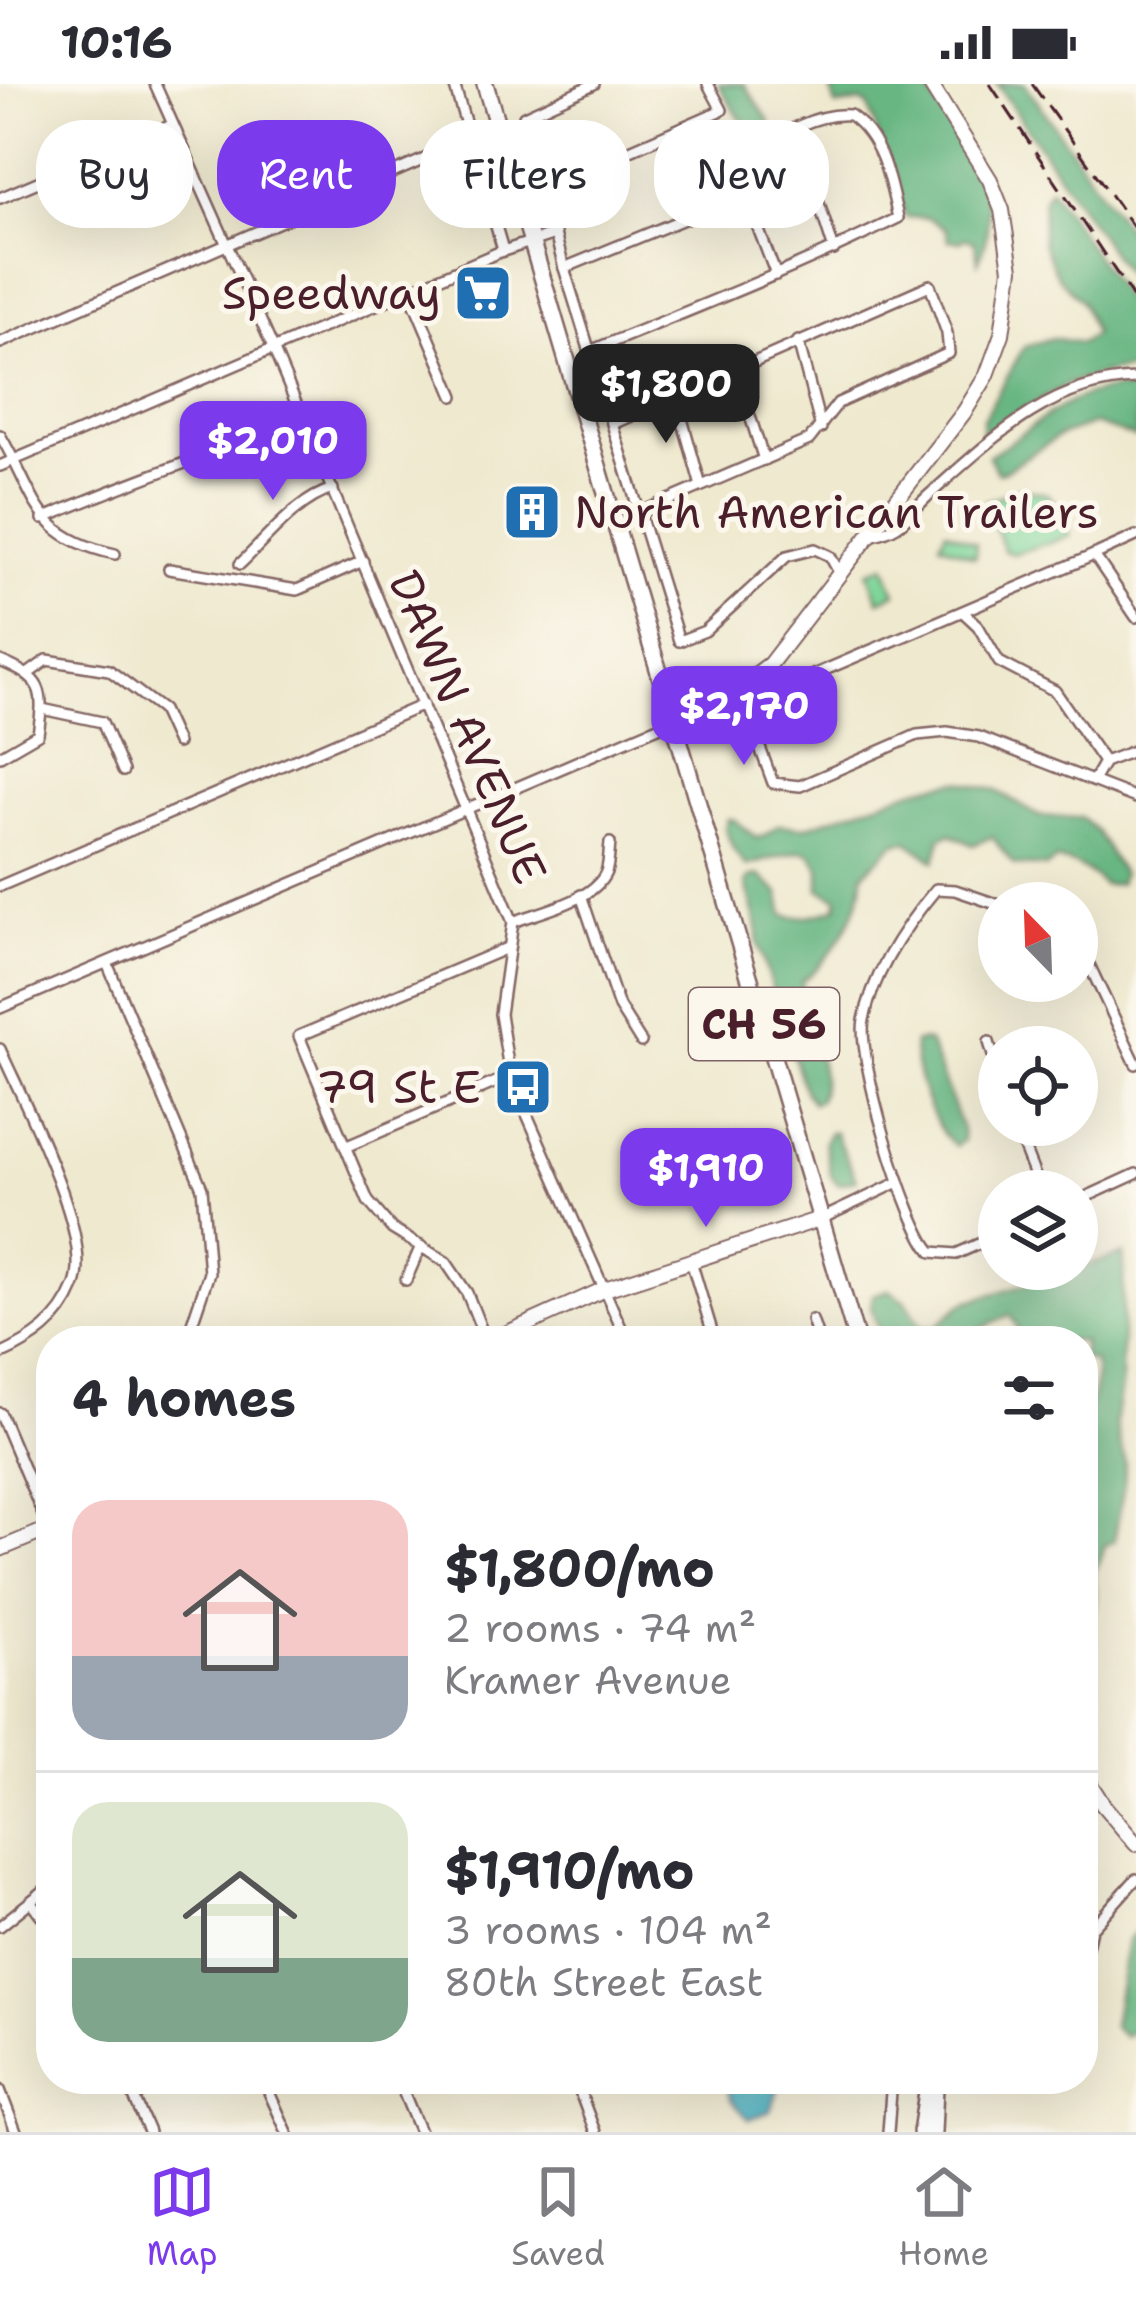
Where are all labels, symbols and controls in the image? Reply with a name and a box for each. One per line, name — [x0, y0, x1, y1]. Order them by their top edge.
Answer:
text: 10:16 — [60, 12, 173, 72]
chip: Buy — [36, 120, 193, 228]
chip: Rent — [217, 120, 396, 228]
chip: Filters — [420, 120, 630, 228]
chip: New — [654, 120, 829, 228]
supermarket icon: Speedway — [452, 262, 514, 324]
place label: Speedway — [222, 263, 441, 323]
pin: $1,800 — [568, 344, 764, 446]
text: $1,800 — [599, 357, 733, 409]
pin: $2,010 — [175, 401, 371, 503]
text: $2,010 — [207, 414, 339, 466]
building icon: North American Trailers — [501, 481, 563, 543]
place label: North American Trailers — [574, 482, 1099, 542]
street label: DAWN AVENUE — [375, 561, 561, 893]
pin: $2,170 — [646, 666, 842, 768]
text: $2,170 — [678, 679, 810, 731]
north arrow — [978, 882, 1098, 1002]
map controls — [978, 882, 1098, 1290]
road number: CH 56 — [689, 988, 839, 1060]
button: locate — [978, 1026, 1098, 1146]
bus stop icon: 79 St E — [492, 1056, 554, 1118]
place label: 79 St E — [316, 1057, 481, 1117]
pin: $1,910 — [608, 1128, 804, 1230]
text: $1,910 — [647, 1141, 765, 1193]
button: layers — [978, 1170, 1098, 1290]
text: 4 homes — [72, 1364, 296, 1432]
icon: filters — [996, 1365, 1062, 1431]
text: $1,800/mo — [444, 1534, 715, 1602]
icon: home — [168, 1548, 312, 1692]
text: 2 rooms · 74 m² — [444, 1602, 756, 1654]
text: Kramer Avenue — [444, 1654, 732, 1706]
text: $1,910/mo — [444, 1836, 695, 1904]
icon: home — [168, 1850, 312, 1994]
text: 3 rooms · 104 m² — [444, 1904, 772, 1956]
text: 80th Street East — [444, 1956, 763, 2008]
tab: Map — [147, 2159, 218, 2276]
tab: Saved — [511, 2159, 605, 2276]
tab: Home — [898, 2159, 989, 2276]

